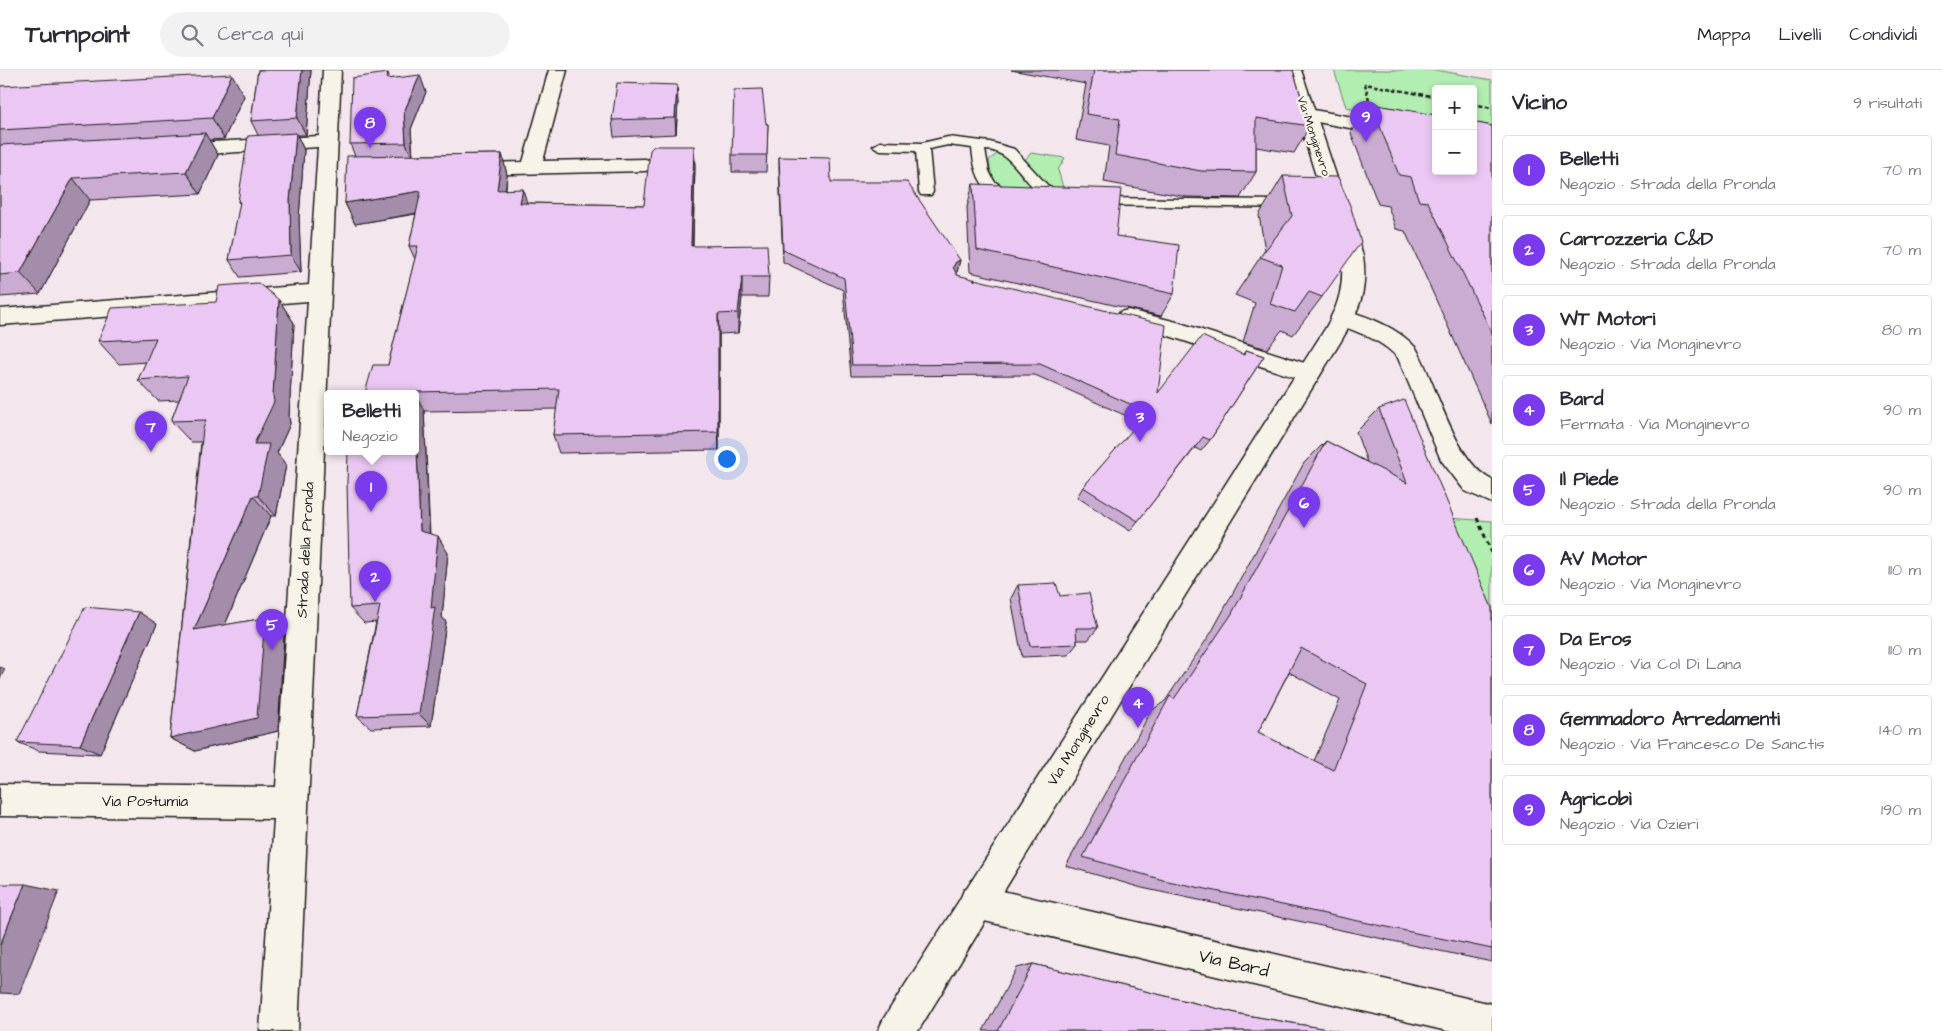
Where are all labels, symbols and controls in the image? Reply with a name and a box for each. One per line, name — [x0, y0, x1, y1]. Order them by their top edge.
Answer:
search box — [160, 12, 510, 57]
text: Turnpoint — [25, 18, 130, 52]
icon: search — [178, 21, 206, 49]
text: Cerca qui — [218, 21, 303, 48]
text: Mappa — [1697, 22, 1751, 47]
text: Livelli — [1779, 22, 1821, 47]
text: Condividi — [1849, 22, 1917, 47]
map controls — [1432, 85, 1477, 175]
button: + — [1432, 85, 1477, 130]
text: Vicino — [1512, 88, 1567, 117]
text: 9 risultati — [1853, 92, 1922, 114]
street label: Via Monginevro — [1292, 94, 1335, 179]
pin: 9 — [1350, 101, 1382, 142]
pin: 8 — [354, 107, 386, 148]
button: − — [1432, 130, 1477, 175]
text: Belletti — [1560, 146, 1618, 173]
text: 1 — [1528, 159, 1530, 181]
text: 70 m — [1882, 159, 1921, 181]
text: Negozio · Strada della Pronda — [1560, 173, 1776, 195]
text: Carrozzeria C&D — [1560, 226, 1713, 253]
text: 2 — [1524, 239, 1534, 261]
text: 70 m — [1882, 239, 1921, 261]
text: Negozio · Strada della Pronda — [1560, 253, 1776, 275]
text: WT Motori — [1560, 306, 1655, 333]
text: 3 — [1525, 319, 1533, 341]
text: 80 m — [1882, 319, 1921, 341]
text: Negozio · Via Monginevro — [1560, 333, 1741, 355]
text: Bard — [1560, 386, 1603, 413]
popup — [324, 390, 419, 455]
text: Belletti — [342, 398, 401, 425]
text: 4 — [1524, 399, 1534, 421]
text: 90 m — [1883, 399, 1921, 421]
pin: 3 — [1124, 401, 1156, 442]
pin: 7 — [135, 411, 167, 452]
text: Fermata · Via Monginevro — [1560, 413, 1750, 435]
text: Negozio — [342, 425, 398, 447]
your location — [714, 446, 740, 472]
text: Il Piede — [1560, 466, 1619, 493]
pin: 1 — [355, 471, 387, 512]
text: 5 — [1523, 479, 1535, 501]
text: 90 m — [1883, 479, 1921, 501]
street label: Strada della Pronda — [291, 481, 320, 619]
pin: 6 — [1288, 487, 1320, 528]
text: Negozio · Strada della Pronda — [1560, 493, 1776, 515]
text: AV Motor — [1560, 546, 1647, 573]
text: 6 — [1524, 559, 1534, 581]
text: 110 m — [1888, 559, 1921, 581]
pin: 2 — [359, 561, 391, 602]
text: Negozio · Via Monginevro — [1560, 573, 1741, 595]
pin: 5 — [256, 609, 288, 650]
text: Da Eros — [1560, 626, 1632, 653]
text: 7 — [1524, 639, 1534, 661]
text: 110 m — [1888, 639, 1921, 661]
text: Negozio · Via Col Di Lana — [1560, 653, 1741, 675]
pin: 4 — [1122, 687, 1154, 728]
street label: Via Monginevro — [1042, 690, 1116, 790]
text: Gemmadoro Arredamenti — [1560, 706, 1780, 733]
text: 8 — [1524, 719, 1534, 741]
text: 140 m — [1879, 719, 1921, 741]
text: Negozio · Via Francesco De Sanctis — [1560, 733, 1825, 755]
text: Agricobì — [1560, 786, 1632, 813]
street label: Via Postumia — [102, 791, 188, 812]
text: 9 — [1524, 799, 1534, 821]
text: 190 m — [1881, 799, 1921, 821]
text: Negozio · Via Ozieri — [1560, 813, 1698, 835]
street label: Via Bard — [1196, 943, 1272, 984]

